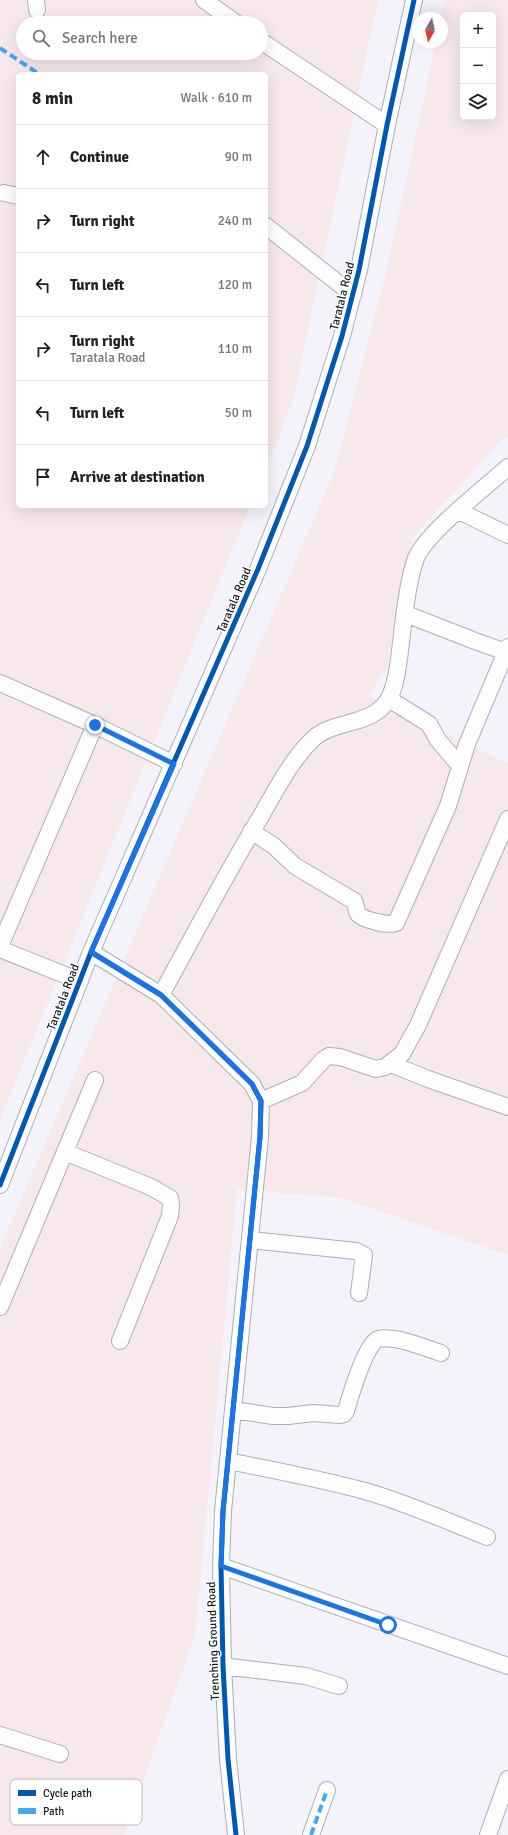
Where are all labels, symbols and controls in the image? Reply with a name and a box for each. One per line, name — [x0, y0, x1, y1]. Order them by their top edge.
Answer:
north arrow — [412, 12, 448, 48]
map controls — [460, 12, 496, 120]
button: + — [460, 12, 496, 48]
search box — [16, 16, 268, 60]
icon: search — [30, 27, 52, 49]
text: Search here — [62, 29, 138, 47]
button: − — [460, 48, 496, 84]
button: layers — [460, 84, 496, 120]
text: 8 min — [32, 88, 73, 109]
text: Walk · 610 m — [181, 90, 252, 106]
icon: ahead — [32, 146, 54, 168]
text: Continue — [70, 148, 129, 166]
text: 90 m — [225, 149, 252, 165]
icon: right — [32, 210, 54, 232]
text: Turn right — [70, 212, 135, 230]
text: 240 m — [218, 213, 252, 229]
street label: Taratala Road — [327, 261, 358, 332]
icon: left — [32, 274, 54, 296]
text: Turn left — [70, 276, 124, 294]
text: 120 m — [218, 277, 252, 293]
text: Turn right — [70, 332, 135, 350]
icon: right — [32, 338, 54, 360]
text: 110 m — [218, 341, 252, 357]
text: Taratala Road — [70, 350, 145, 366]
icon: left — [32, 402, 54, 424]
text: Turn left — [70, 404, 124, 422]
text: 50 m — [225, 405, 252, 421]
icon: arrive — [32, 466, 54, 488]
text: Arrive at destination — [70, 468, 205, 486]
street label: Taratala Road — [214, 565, 255, 635]
route end — [86, 716, 104, 734]
street label: Taratala Road — [44, 962, 83, 1032]
street label: Trenching Ground Road — [204, 1581, 223, 1701]
route start — [379, 1616, 397, 1634]
legend — [10, 1779, 142, 1825]
text: Cycle path — [43, 1787, 92, 1800]
text: Path — [43, 1805, 64, 1818]

